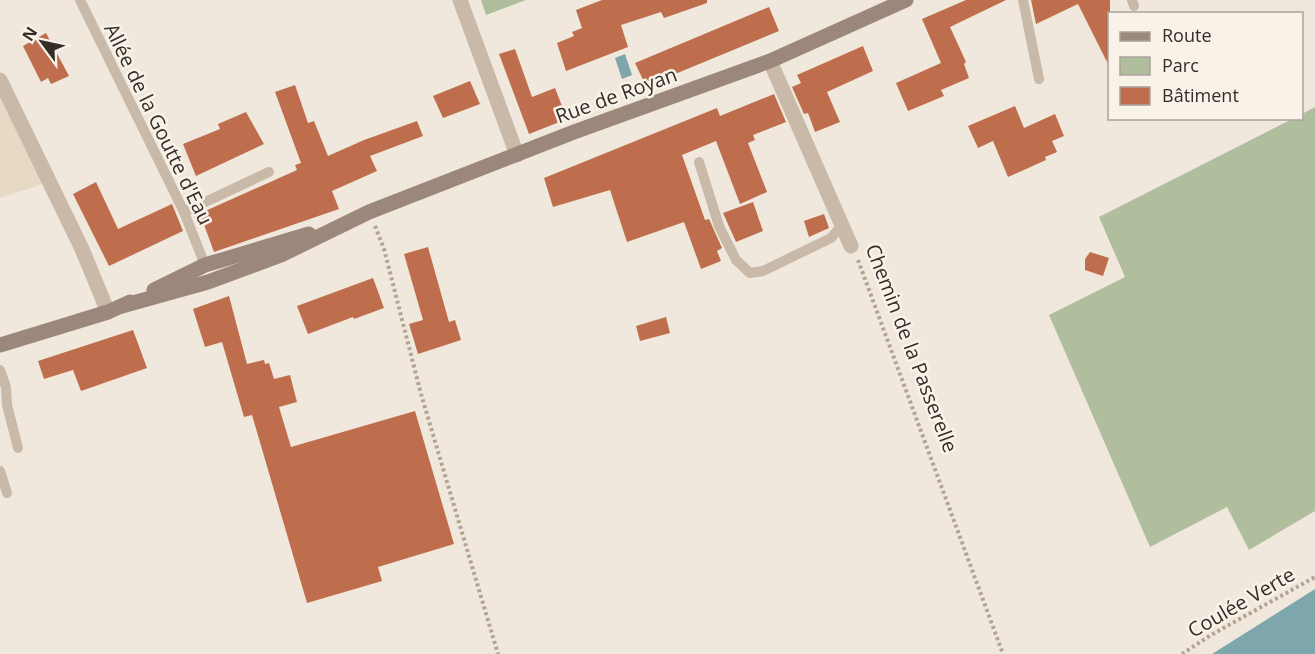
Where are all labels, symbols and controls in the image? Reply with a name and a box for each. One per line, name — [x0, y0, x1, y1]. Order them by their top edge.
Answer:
north arrow — [12, 12, 72, 72]
legend — [1108, 12, 1303, 120]
street label: Allée de la Goutte d'Eau — [98, 19, 220, 229]
text: N — [17, 22, 42, 45]
text: Route — [1162, 23, 1212, 47]
text: Parc — [1162, 53, 1199, 77]
street label: Rue de Royan — [551, 61, 681, 129]
text: Bâtiment — [1162, 83, 1239, 107]
street label: Chemin de la Passerelle — [860, 240, 964, 456]
street label: Coulée Verte — [1183, 560, 1299, 644]

